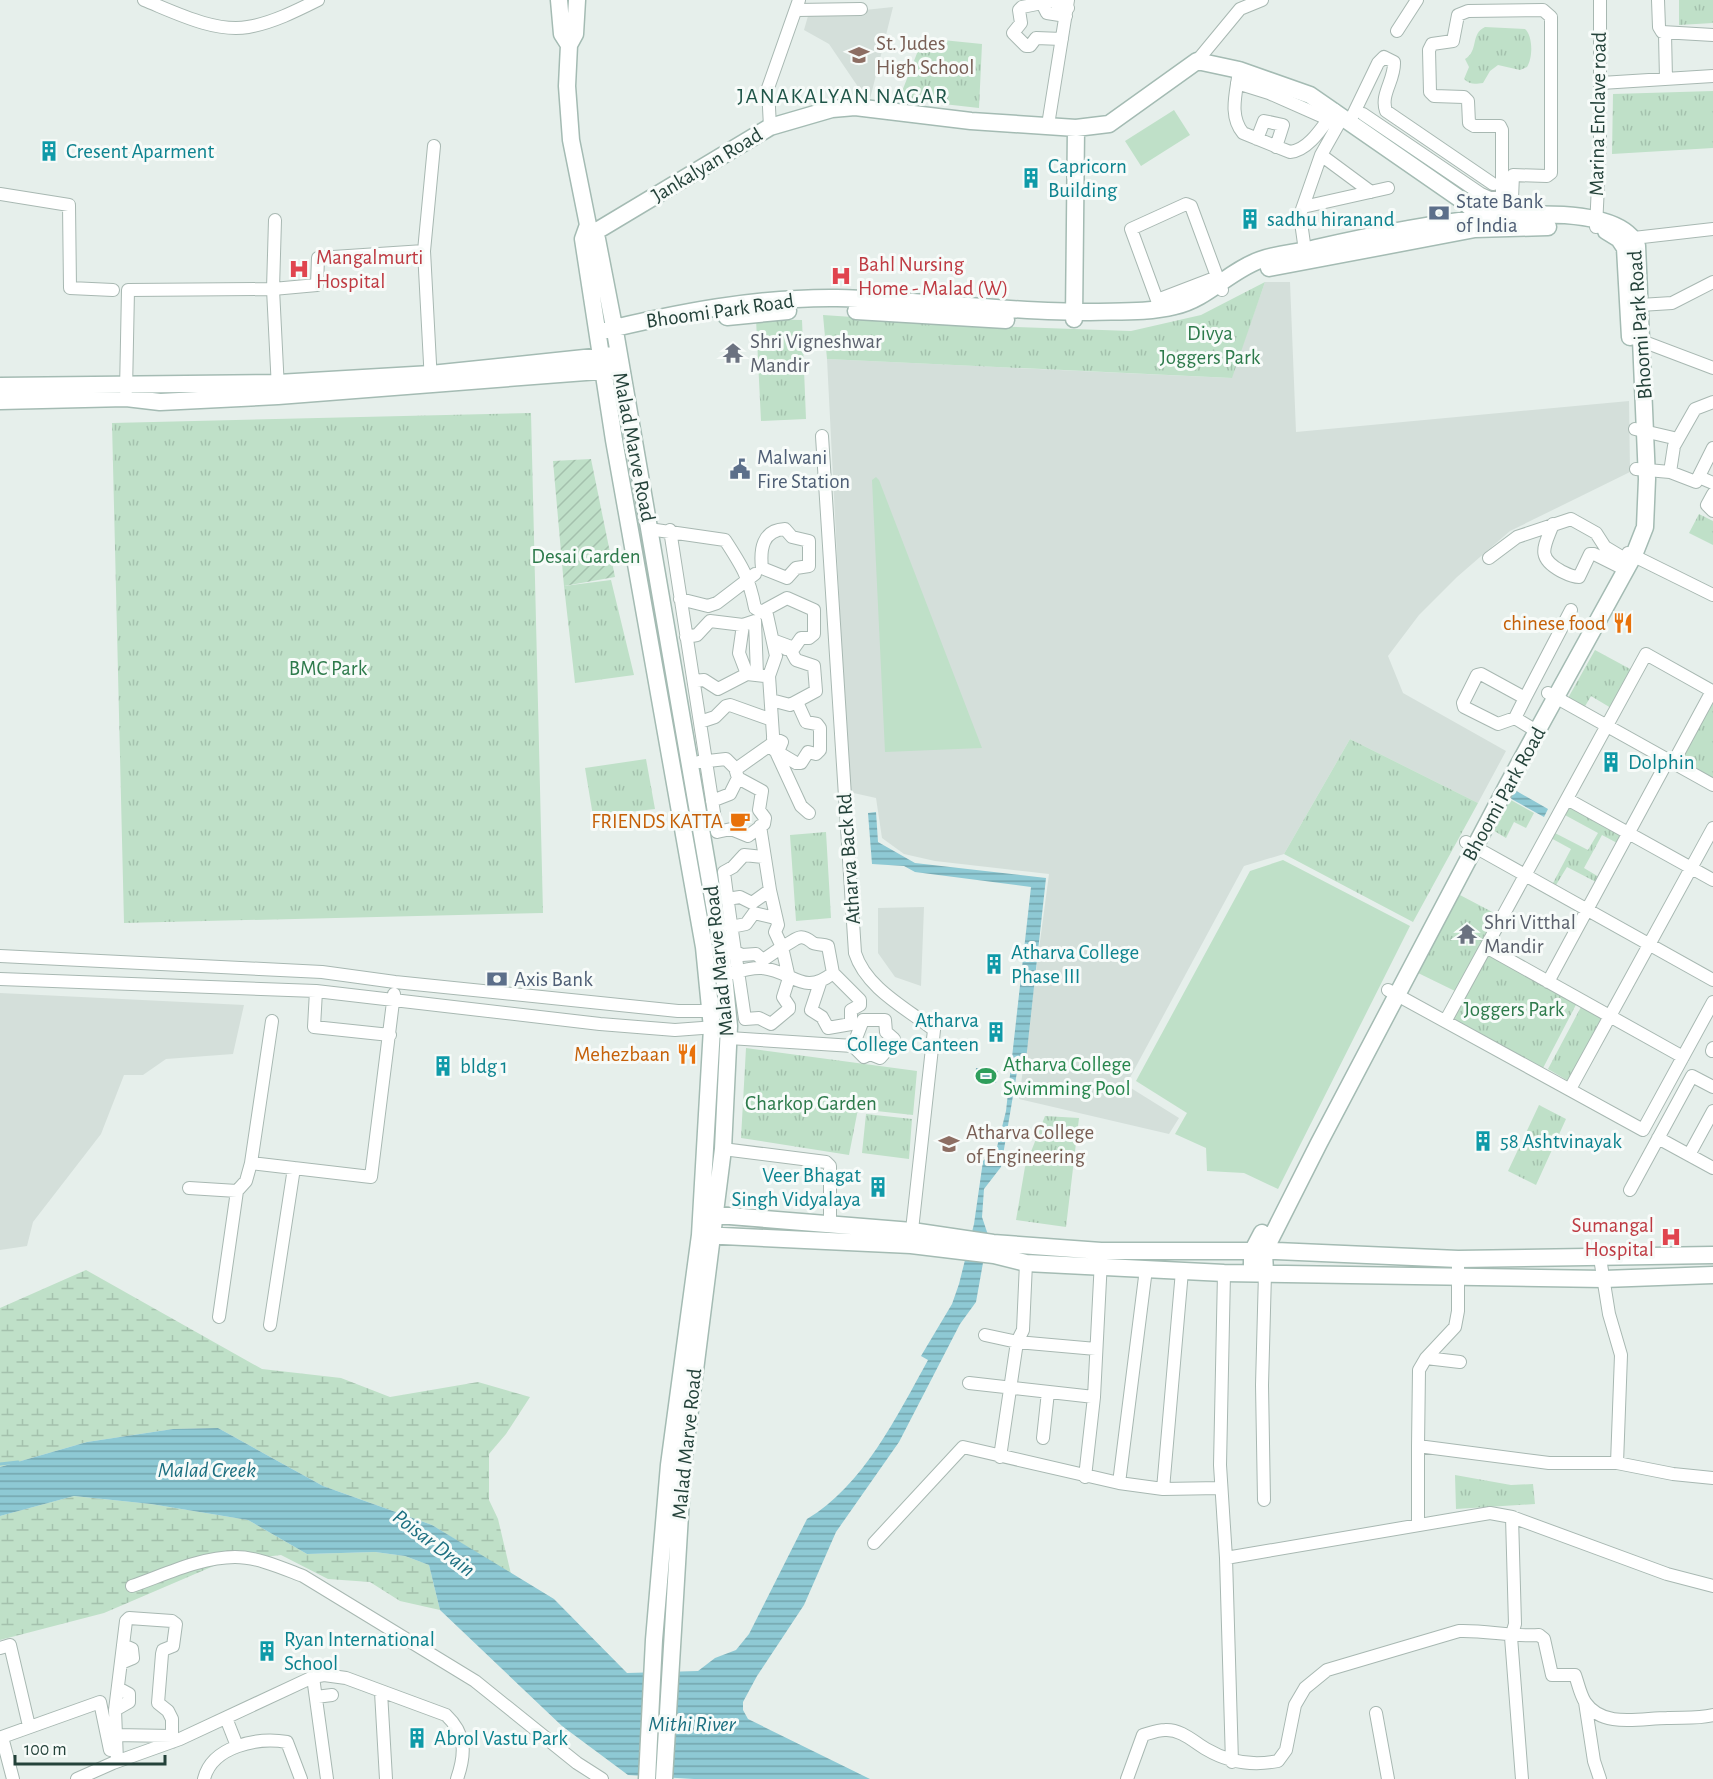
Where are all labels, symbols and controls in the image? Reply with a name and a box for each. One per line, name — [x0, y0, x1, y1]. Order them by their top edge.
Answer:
street label: Marina Enclave road — [1586, 31, 1610, 196]
place label: St. Judes High School — [876, 33, 974, 78]
school or university icon: St. Judes High School — [847, 43, 871, 67]
district label: JANAKALYAN NAGAR — [737, 85, 949, 107]
street label: Jankalyan Road — [648, 124, 766, 206]
building icon: Cresent Aparment — [37, 139, 61, 163]
place label: Cresent Aparment — [66, 141, 214, 162]
place label: Capricorn Building — [1048, 156, 1127, 201]
building icon: Capricorn Building — [1019, 166, 1043, 190]
place label: State Bank of India — [1456, 191, 1543, 236]
bank icon: State Bank of India — [1427, 201, 1451, 225]
building icon: sadhu hiranand — [1238, 207, 1262, 231]
place label: sadhu hiranand — [1267, 209, 1395, 230]
place label: Mangalmurti Hospital — [316, 247, 423, 292]
street label: Bhoomi Park Road — [1624, 250, 1656, 400]
place label: Bahl Nursing Home - Malad (W) — [858, 254, 1008, 299]
hospital icon: Mangalmurti Hospital — [287, 257, 311, 281]
hospital icon: Bahl Nursing Home - Malad (W) — [829, 264, 853, 288]
street label: Bhoomi Park Road — [645, 290, 796, 332]
park label: Divya Joggers Park — [1160, 323, 1261, 368]
place label: Shri Vigneshwar Mandir — [750, 331, 882, 376]
temple icon: Shri Vigneshwar Mandir — [721, 341, 745, 365]
street label: Malad Marve Road — [609, 371, 659, 524]
place label: Malwani Fire Station — [757, 447, 850, 492]
public building icon: Malwani Fire Station — [728, 457, 752, 481]
park label: Desai Garden — [531, 546, 641, 567]
restaurant icon: chinese food — [1611, 611, 1635, 635]
place label: chinese food — [1503, 613, 1606, 634]
park label: BMC Park — [289, 658, 368, 679]
street label: Bhoomi Park Road — [1459, 723, 1549, 864]
building icon: Dolphin — [1599, 750, 1623, 774]
place label: Dolphin — [1628, 752, 1695, 773]
street label: Atharva Back Rd — [834, 793, 864, 925]
cafe icon: FRIENDS KATTA — [728, 809, 752, 833]
place label: FRIENDS KATTA — [591, 811, 723, 832]
street label: Malad Marve Road — [701, 884, 737, 1038]
place label: Shri Vitthal Mandir — [1484, 912, 1576, 957]
temple icon: Shri Vitthal Mandir — [1455, 922, 1479, 946]
place label: Atharva College Phase III — [1011, 942, 1139, 987]
building icon: Atharva College Phase III — [982, 952, 1006, 976]
bank icon: Axis Bank — [485, 967, 509, 991]
place label: Axis Bank — [514, 969, 593, 990]
park label: Joggers Park — [1464, 999, 1565, 1020]
place label: Atharva College Canteen — [847, 1010, 979, 1055]
building icon: Atharva College Canteen — [984, 1020, 1008, 1044]
restaurant icon: Mehezbaan — [675, 1042, 699, 1066]
place label: Mehezbaan — [574, 1044, 670, 1065]
building icon: bldg 1 — [431, 1054, 455, 1078]
place label: Atharva College Swimming Pool — [1003, 1054, 1131, 1099]
place label: bldg 1 — [460, 1056, 508, 1077]
sports icon: Atharva College Swimming Pool — [974, 1064, 998, 1088]
park label: Charkop Garden — [745, 1093, 877, 1114]
place label: Atharva College of Engineering — [966, 1122, 1094, 1167]
building icon: 58 Ashtvinayak — [1471, 1129, 1495, 1153]
place label: 58 Ashtvinayak — [1500, 1131, 1622, 1152]
school or university icon: Atharva College of Engineering — [937, 1132, 961, 1156]
place label: Veer Bhagat Singh Vidyalaya — [731, 1165, 861, 1210]
building icon: Veer Bhagat Singh Vidyalaya — [866, 1175, 890, 1199]
place label: Sumangal Hospital — [1572, 1215, 1654, 1260]
hospital icon: Sumangal Hospital — [1659, 1225, 1683, 1249]
street label: Malad Marve Road — [669, 1367, 705, 1521]
water label: Malad Creek — [158, 1459, 256, 1481]
water label: Poisar Drain — [389, 1505, 479, 1581]
place label: Ryan International School — [284, 1629, 435, 1674]
building icon: Ryan International School — [255, 1639, 279, 1663]
water label: Mithi River — [648, 1713, 737, 1735]
building icon: Abrol Vastu Park — [405, 1726, 429, 1750]
scale bar — [15, 1728, 165, 1766]
place label: Abrol Vastu Park — [434, 1728, 568, 1749]
text: 100 m — [24, 1741, 67, 1759]

